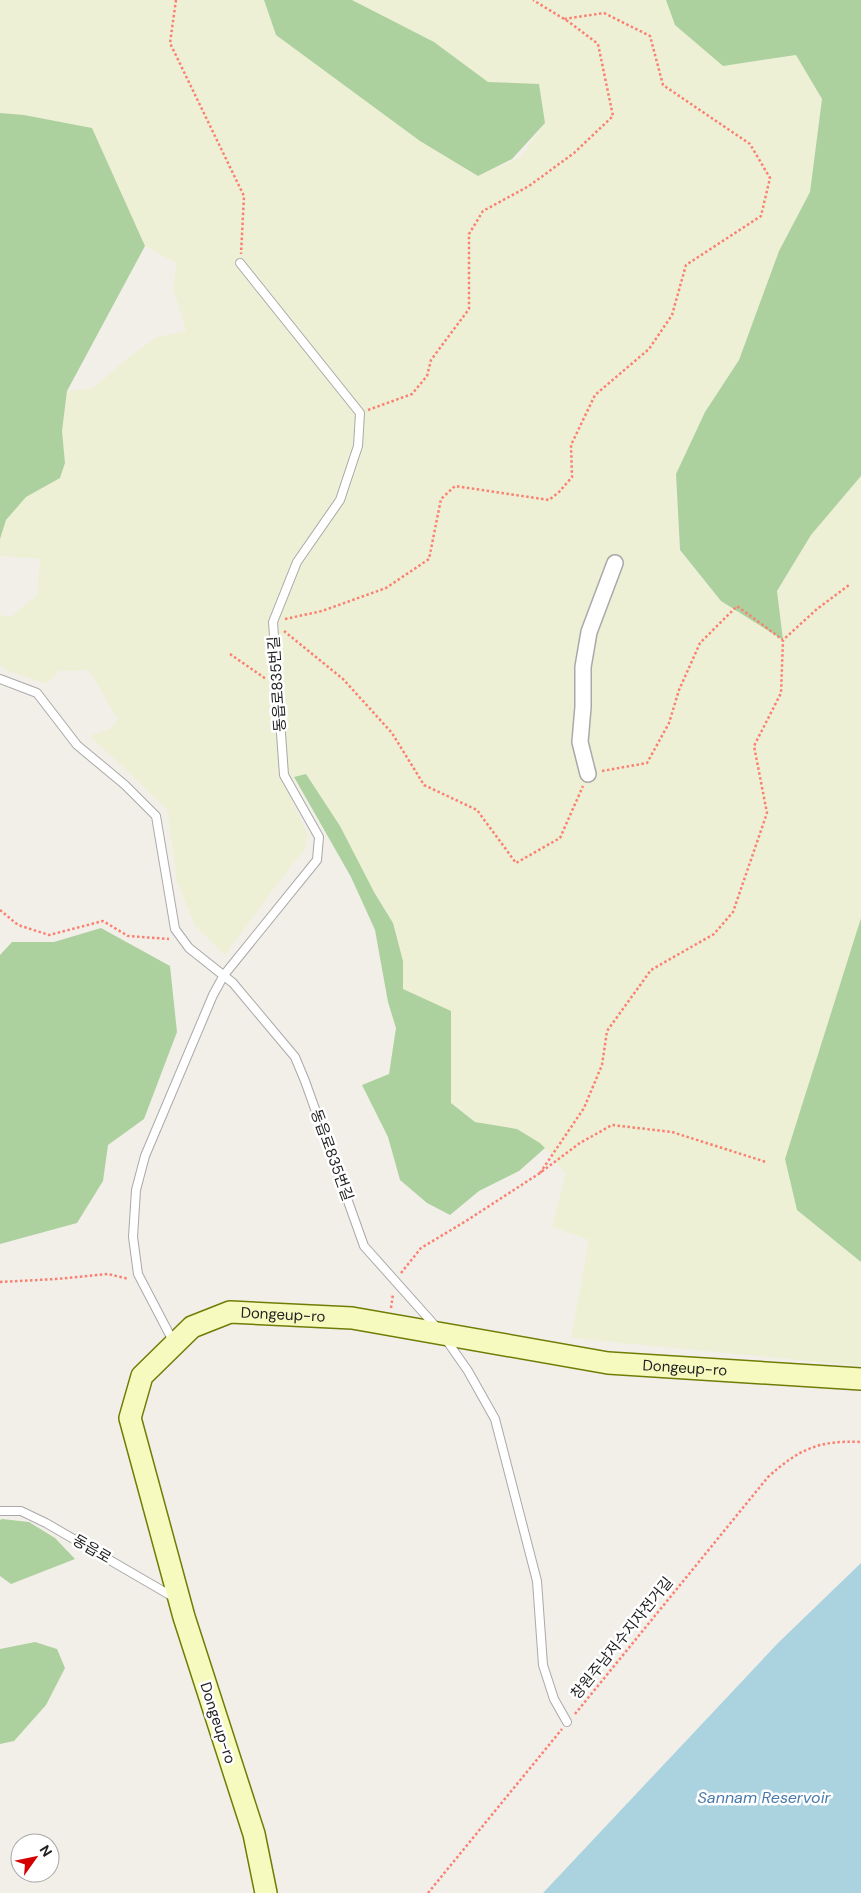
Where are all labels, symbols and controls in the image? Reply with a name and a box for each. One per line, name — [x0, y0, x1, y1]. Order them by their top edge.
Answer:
street label: 동읍로835번길 — [264, 635, 290, 733]
street label: 동읍로835번길 — [306, 1106, 358, 1204]
street label: Dongeup-ro — [240, 1303, 326, 1327]
street label: Dongeup-ro — [642, 1355, 728, 1381]
street label: 동읍로 — [69, 1530, 115, 1568]
street label: 창원주남저수지자전거길 — [566, 1573, 678, 1703]
street label: Dongeup-ro — [195, 1680, 241, 1766]
water label: Sannam Reservoir — [698, 1787, 832, 1808]
north arrow — [10, 1833, 60, 1883]
text: N — [36, 1842, 56, 1860]

